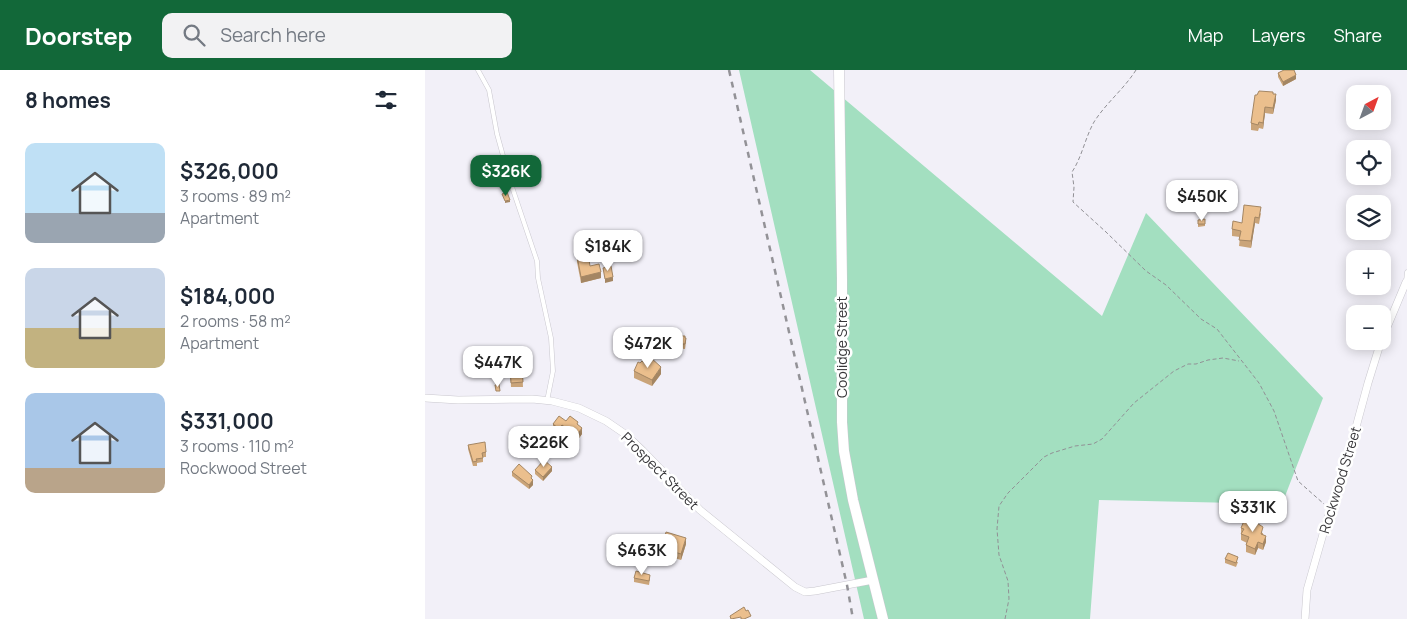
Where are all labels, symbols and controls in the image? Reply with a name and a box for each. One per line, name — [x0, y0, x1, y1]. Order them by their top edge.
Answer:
search box — [162, 13, 512, 58]
text: Doorstep — [25, 19, 132, 52]
icon: search — [180, 21, 208, 49]
text: Search here — [220, 22, 326, 48]
text: Map — [1188, 23, 1223, 47]
text: Layers — [1251, 23, 1305, 47]
text: Share — [1333, 23, 1382, 47]
north arrow — [1346, 85, 1391, 130]
map controls — [1346, 85, 1391, 350]
text: 8 homes — [25, 86, 111, 114]
icon: filters — [372, 86, 400, 114]
button: locate — [1346, 140, 1391, 185]
pin: $326K — [471, 154, 541, 197]
text: $326,000 — [180, 157, 279, 185]
text: $326K — [481, 160, 531, 182]
icon: home — [65, 163, 125, 223]
pin: $450K — [1167, 180, 1237, 222]
text: 3 rooms · 89 m² — [180, 185, 291, 207]
text: $450K — [1177, 185, 1227, 207]
button: layers — [1346, 195, 1391, 240]
text: Apartment — [180, 207, 259, 229]
pin: $184K — [573, 230, 643, 272]
text: $184K — [585, 235, 631, 257]
button: + — [1346, 250, 1391, 295]
text: $184,000 — [180, 282, 275, 310]
icon: home — [65, 288, 125, 348]
street label: Coolidge Street — [832, 296, 851, 398]
button: − — [1346, 305, 1391, 350]
text: 2 rooms · 58 m² — [180, 310, 291, 332]
pin: $472K — [613, 326, 683, 369]
text: Apartment — [180, 332, 259, 354]
text: $472K — [624, 332, 672, 354]
pin: $447K — [463, 346, 533, 388]
text: $447K — [474, 351, 522, 373]
text: $331,000 — [180, 407, 274, 435]
icon: home — [65, 413, 125, 473]
street label: Rockwood Street — [1314, 424, 1365, 536]
pin: $226K — [509, 426, 579, 468]
street label: Prospect Street — [617, 428, 704, 514]
text: $226K — [519, 431, 569, 453]
text: 3 rooms · 110 m² — [180, 435, 294, 457]
text: Rockwood Street — [180, 457, 307, 479]
pin: $331K — [1218, 490, 1288, 533]
text: $331K — [1230, 496, 1276, 518]
pin: $463K — [607, 534, 677, 576]
text: $463K — [617, 539, 667, 561]

